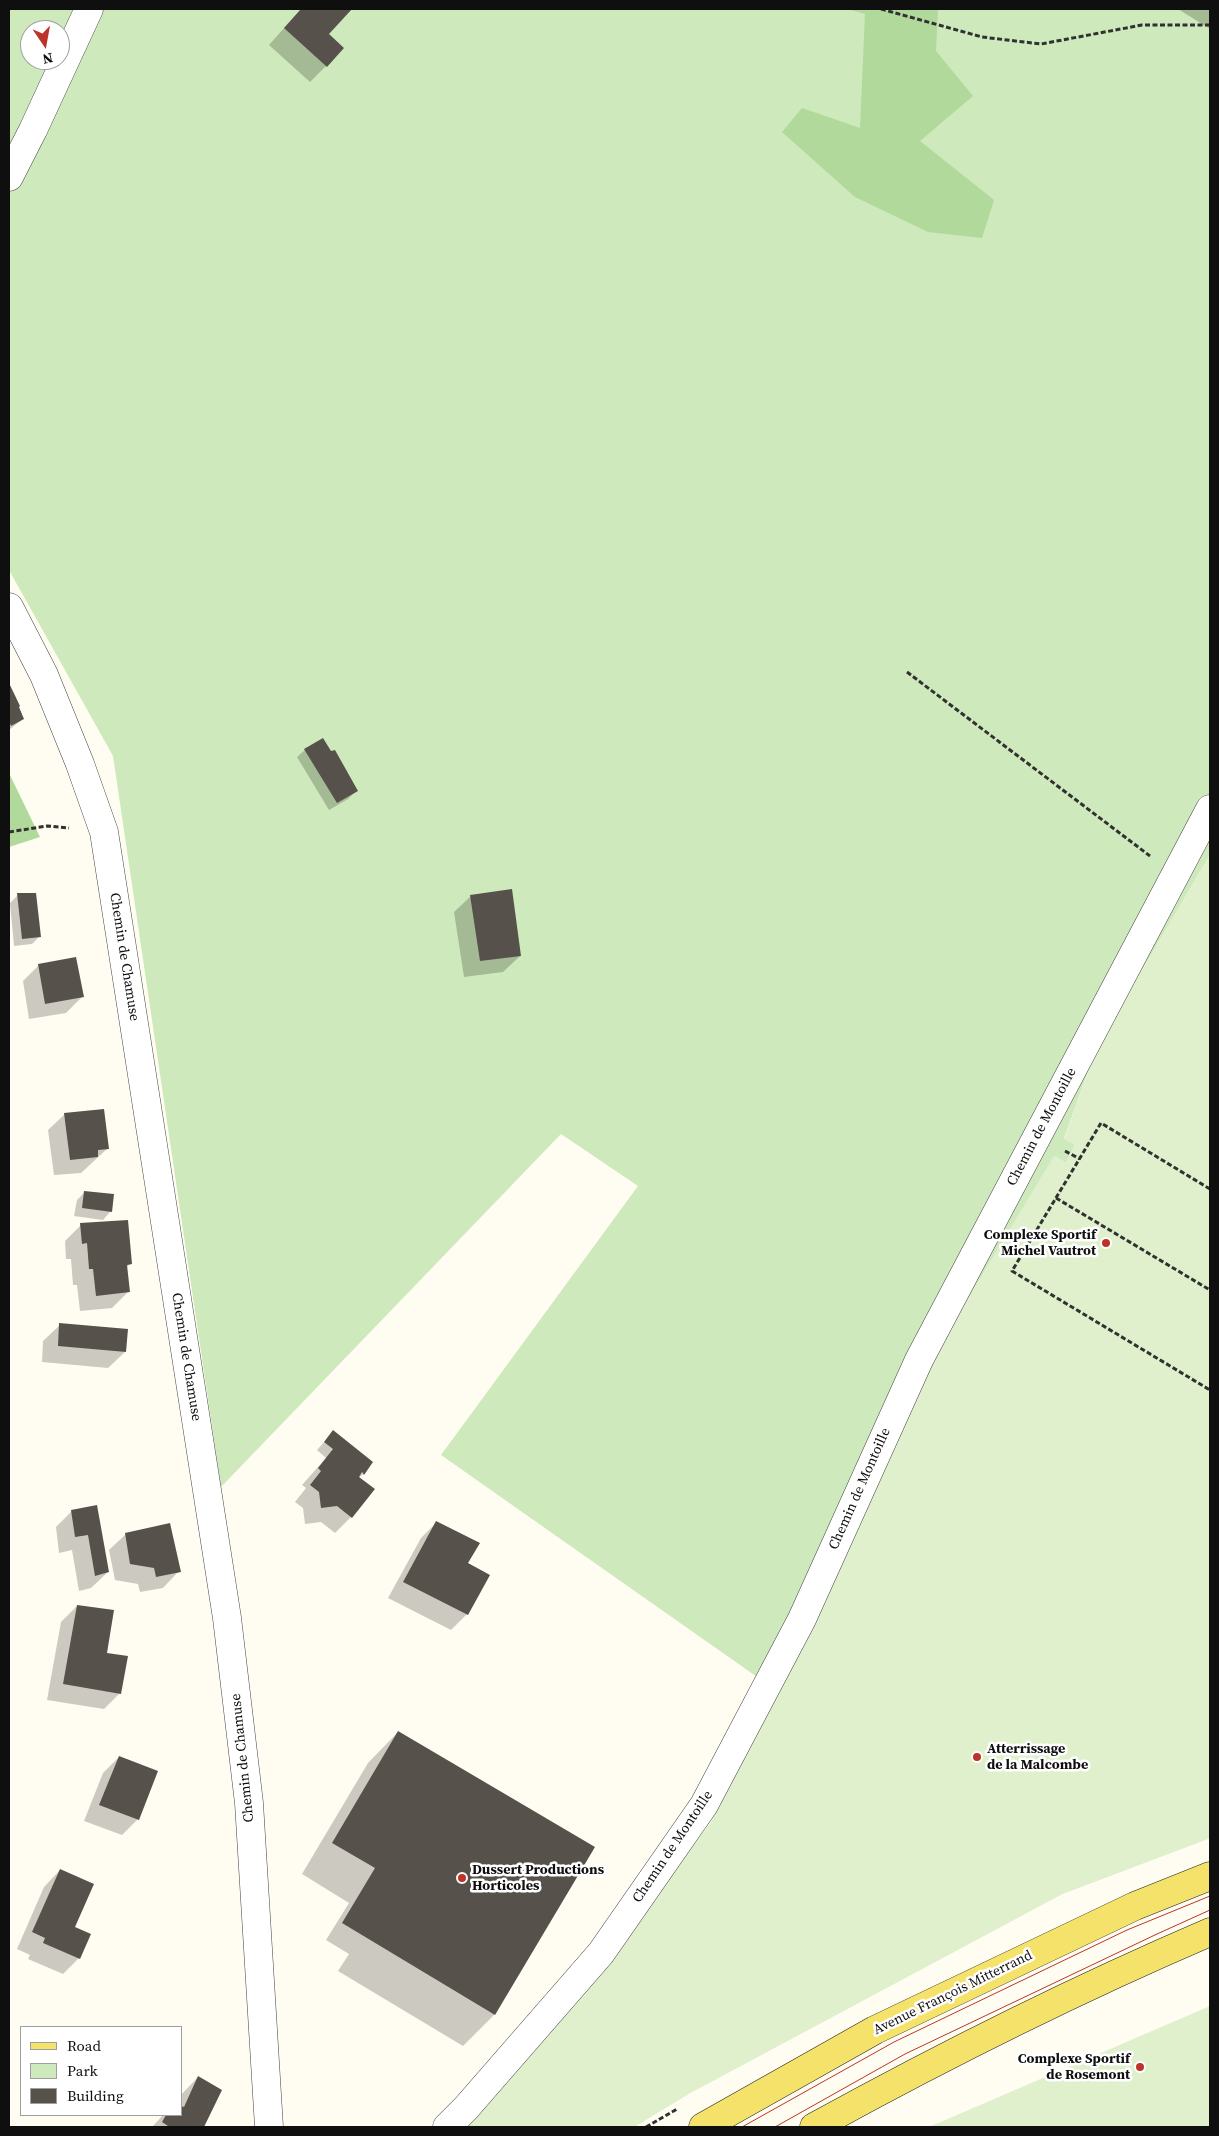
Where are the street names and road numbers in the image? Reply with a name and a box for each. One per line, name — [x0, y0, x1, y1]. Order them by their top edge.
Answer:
street label: Chemin de Chamuse — [106, 892, 142, 1022]
street label: Chemin de Montoille — [1004, 1065, 1080, 1189]
street label: Chemin de Chamuse — [168, 1292, 204, 1422]
street label: Chemin de Montoille — [826, 1425, 894, 1553]
street label: Chemin de Chamuse — [228, 1693, 258, 1823]
street label: Chemin de Montoille — [629, 1788, 717, 1906]
street label: Avenue François Mitterrand — [871, 1947, 1035, 2039]

